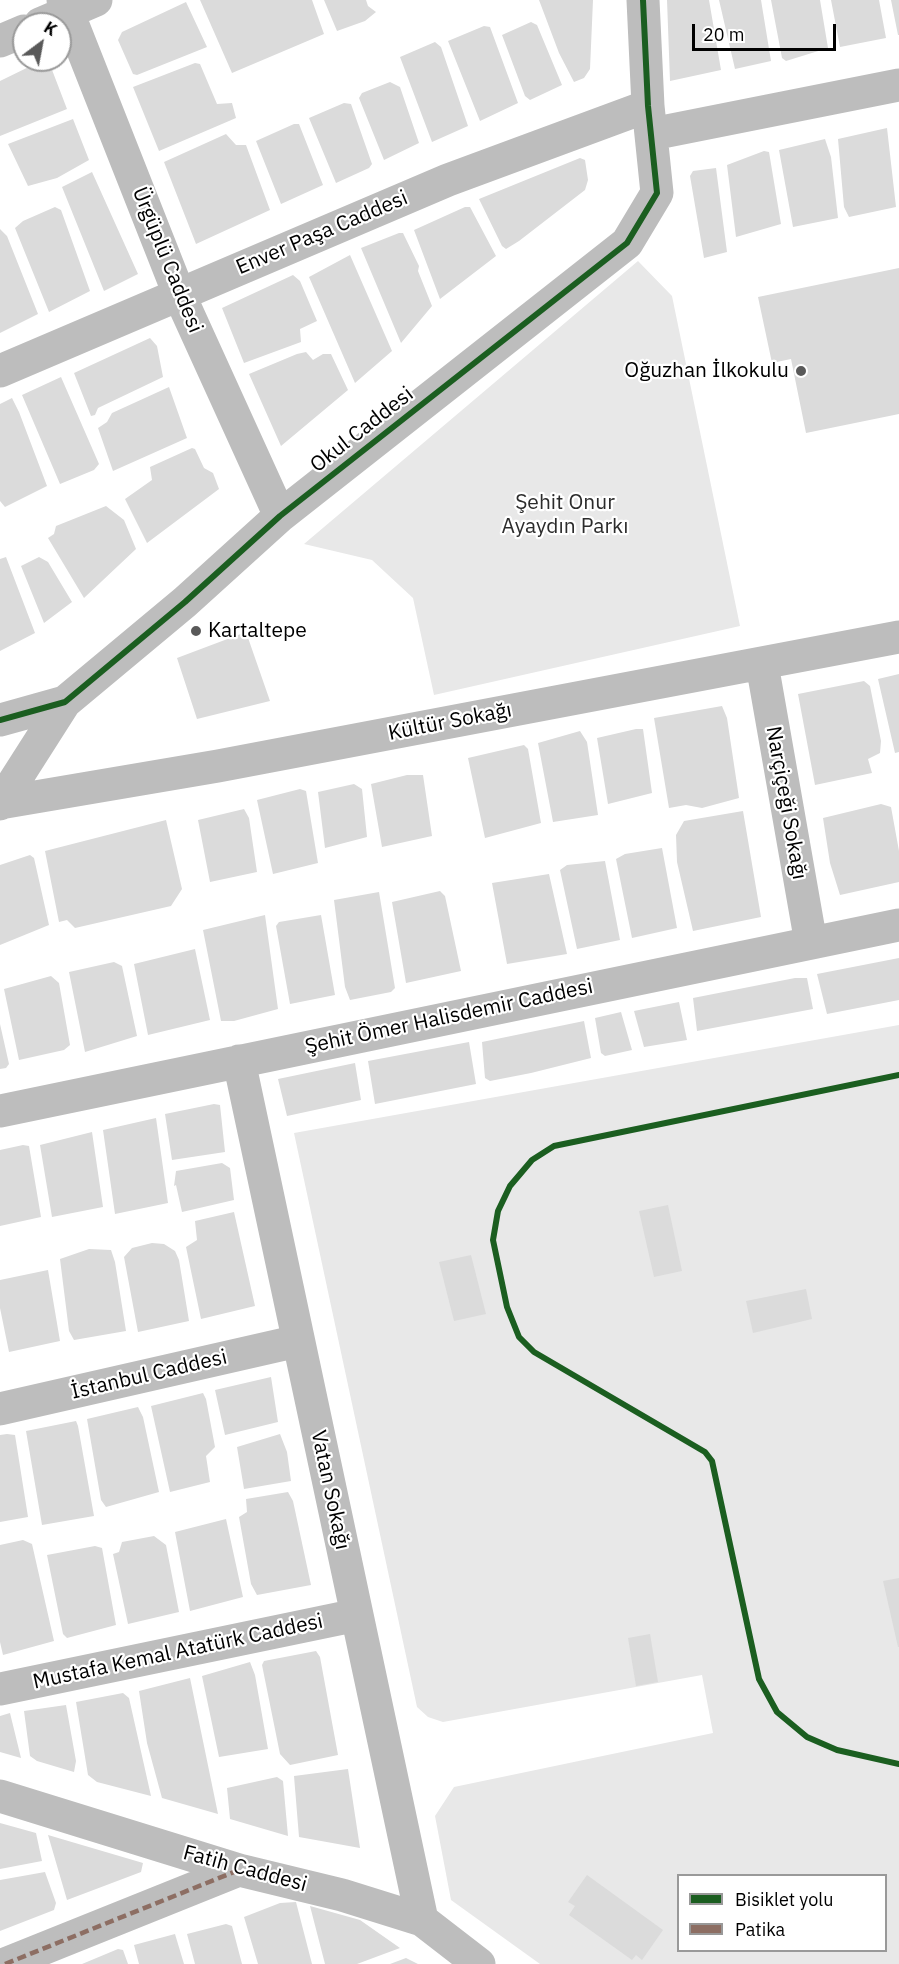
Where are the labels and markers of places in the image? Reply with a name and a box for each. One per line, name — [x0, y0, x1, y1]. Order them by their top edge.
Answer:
place label: Oğuzhan İlkokulu — [624, 358, 789, 384]
marker: Oğuzhan İlkokulu — [794, 364, 808, 378]
place label: Kartaltepe — [208, 618, 307, 644]
marker: Kartaltepe — [189, 624, 203, 638]

